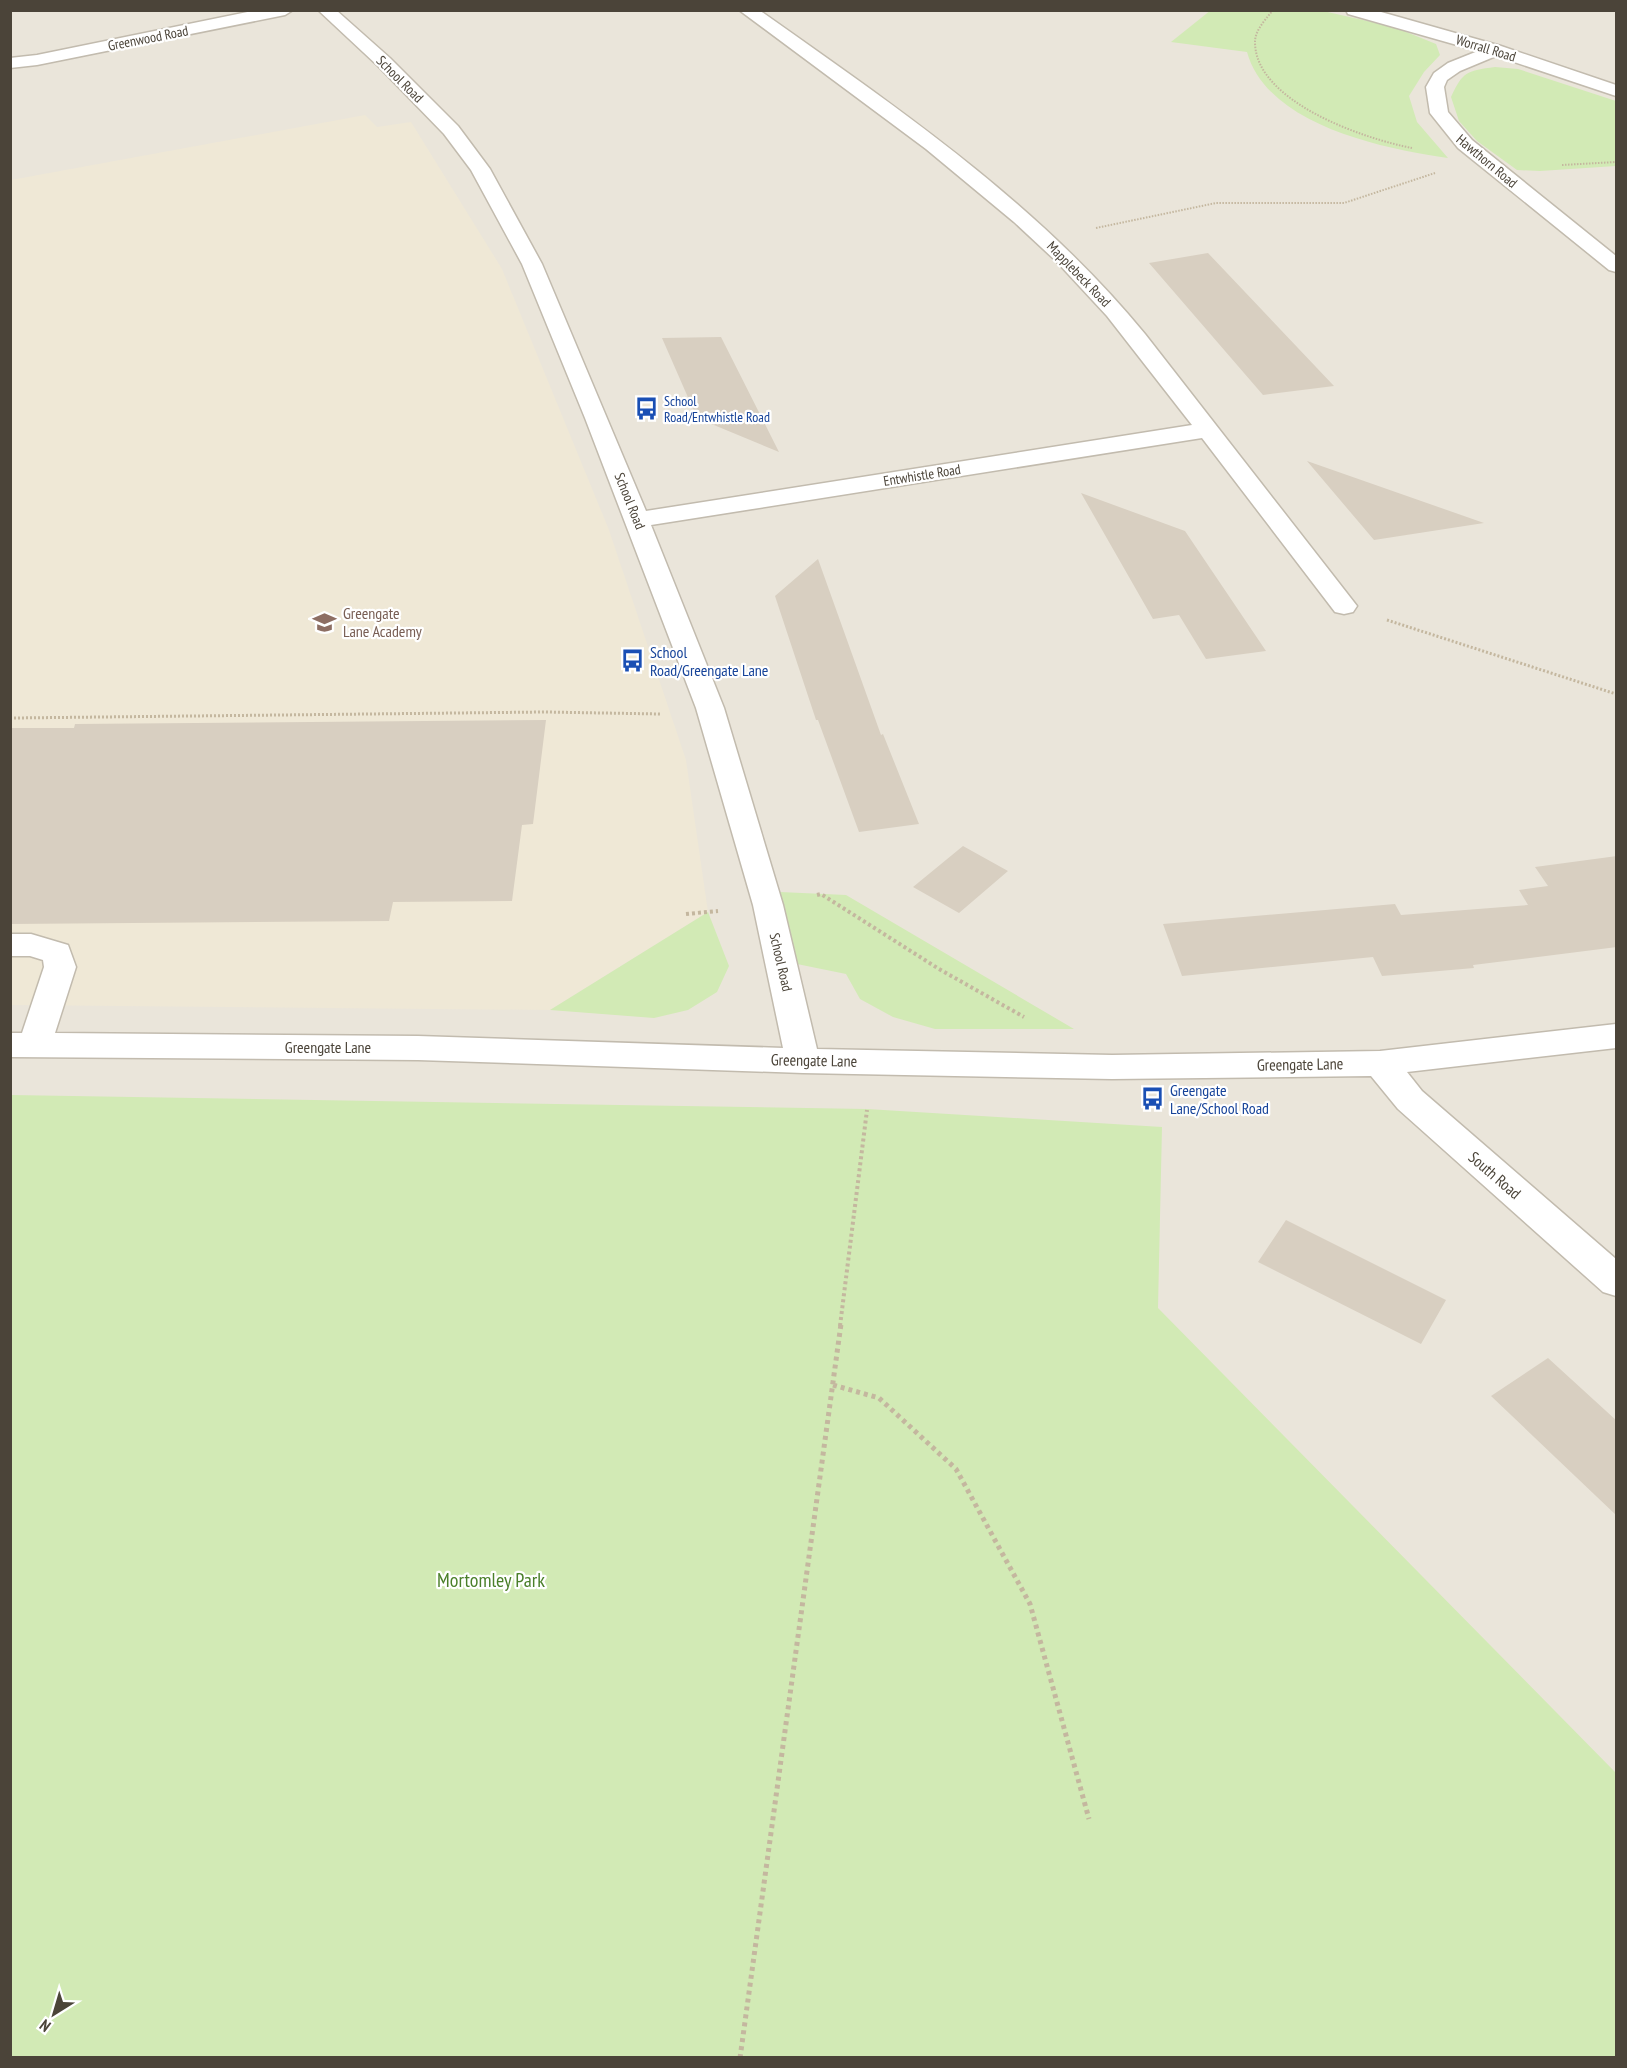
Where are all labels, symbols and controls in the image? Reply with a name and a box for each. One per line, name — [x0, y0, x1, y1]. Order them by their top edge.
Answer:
street label: Greenwood Road — [106, 21, 190, 55]
street label: Worrall Road — [1454, 30, 1518, 66]
street label: School Road — [373, 52, 427, 106]
street label: Hawthorn Road — [1453, 130, 1521, 192]
street label: Mapplebeck Road — [1043, 237, 1115, 311]
place label: School Road/Entwhistle Road — [664, 392, 770, 426]
bus stop icon: School Road/Entwhistle Road — [633, 396, 659, 422]
street label: Entwhistle Road — [882, 460, 962, 490]
street label: School Road — [611, 470, 649, 532]
place label: Greengate Lane Academy — [343, 603, 422, 641]
school or university icon: Greengate Lane Academy — [312, 609, 338, 635]
place label: School Road/Greengate Lane — [650, 642, 768, 680]
bus stop icon: School Road/Greengate Lane — [619, 648, 645, 674]
street label: School Road — [766, 931, 796, 993]
street label: Greengate Lane — [285, 1037, 371, 1057]
street label: Greengate Lane — [771, 1049, 857, 1071]
street label: Greengate Lane — [1257, 1053, 1343, 1075]
place label: Greengate Lane/School Road — [1170, 1080, 1269, 1118]
bus stop icon: Greengate Lane/School Road — [1139, 1086, 1165, 1112]
street label: South Road — [1465, 1147, 1525, 1203]
park label: Mortomley Park — [437, 1567, 545, 1593]
north arrow — [24, 1984, 84, 2044]
text: N — [36, 2015, 54, 2037]

